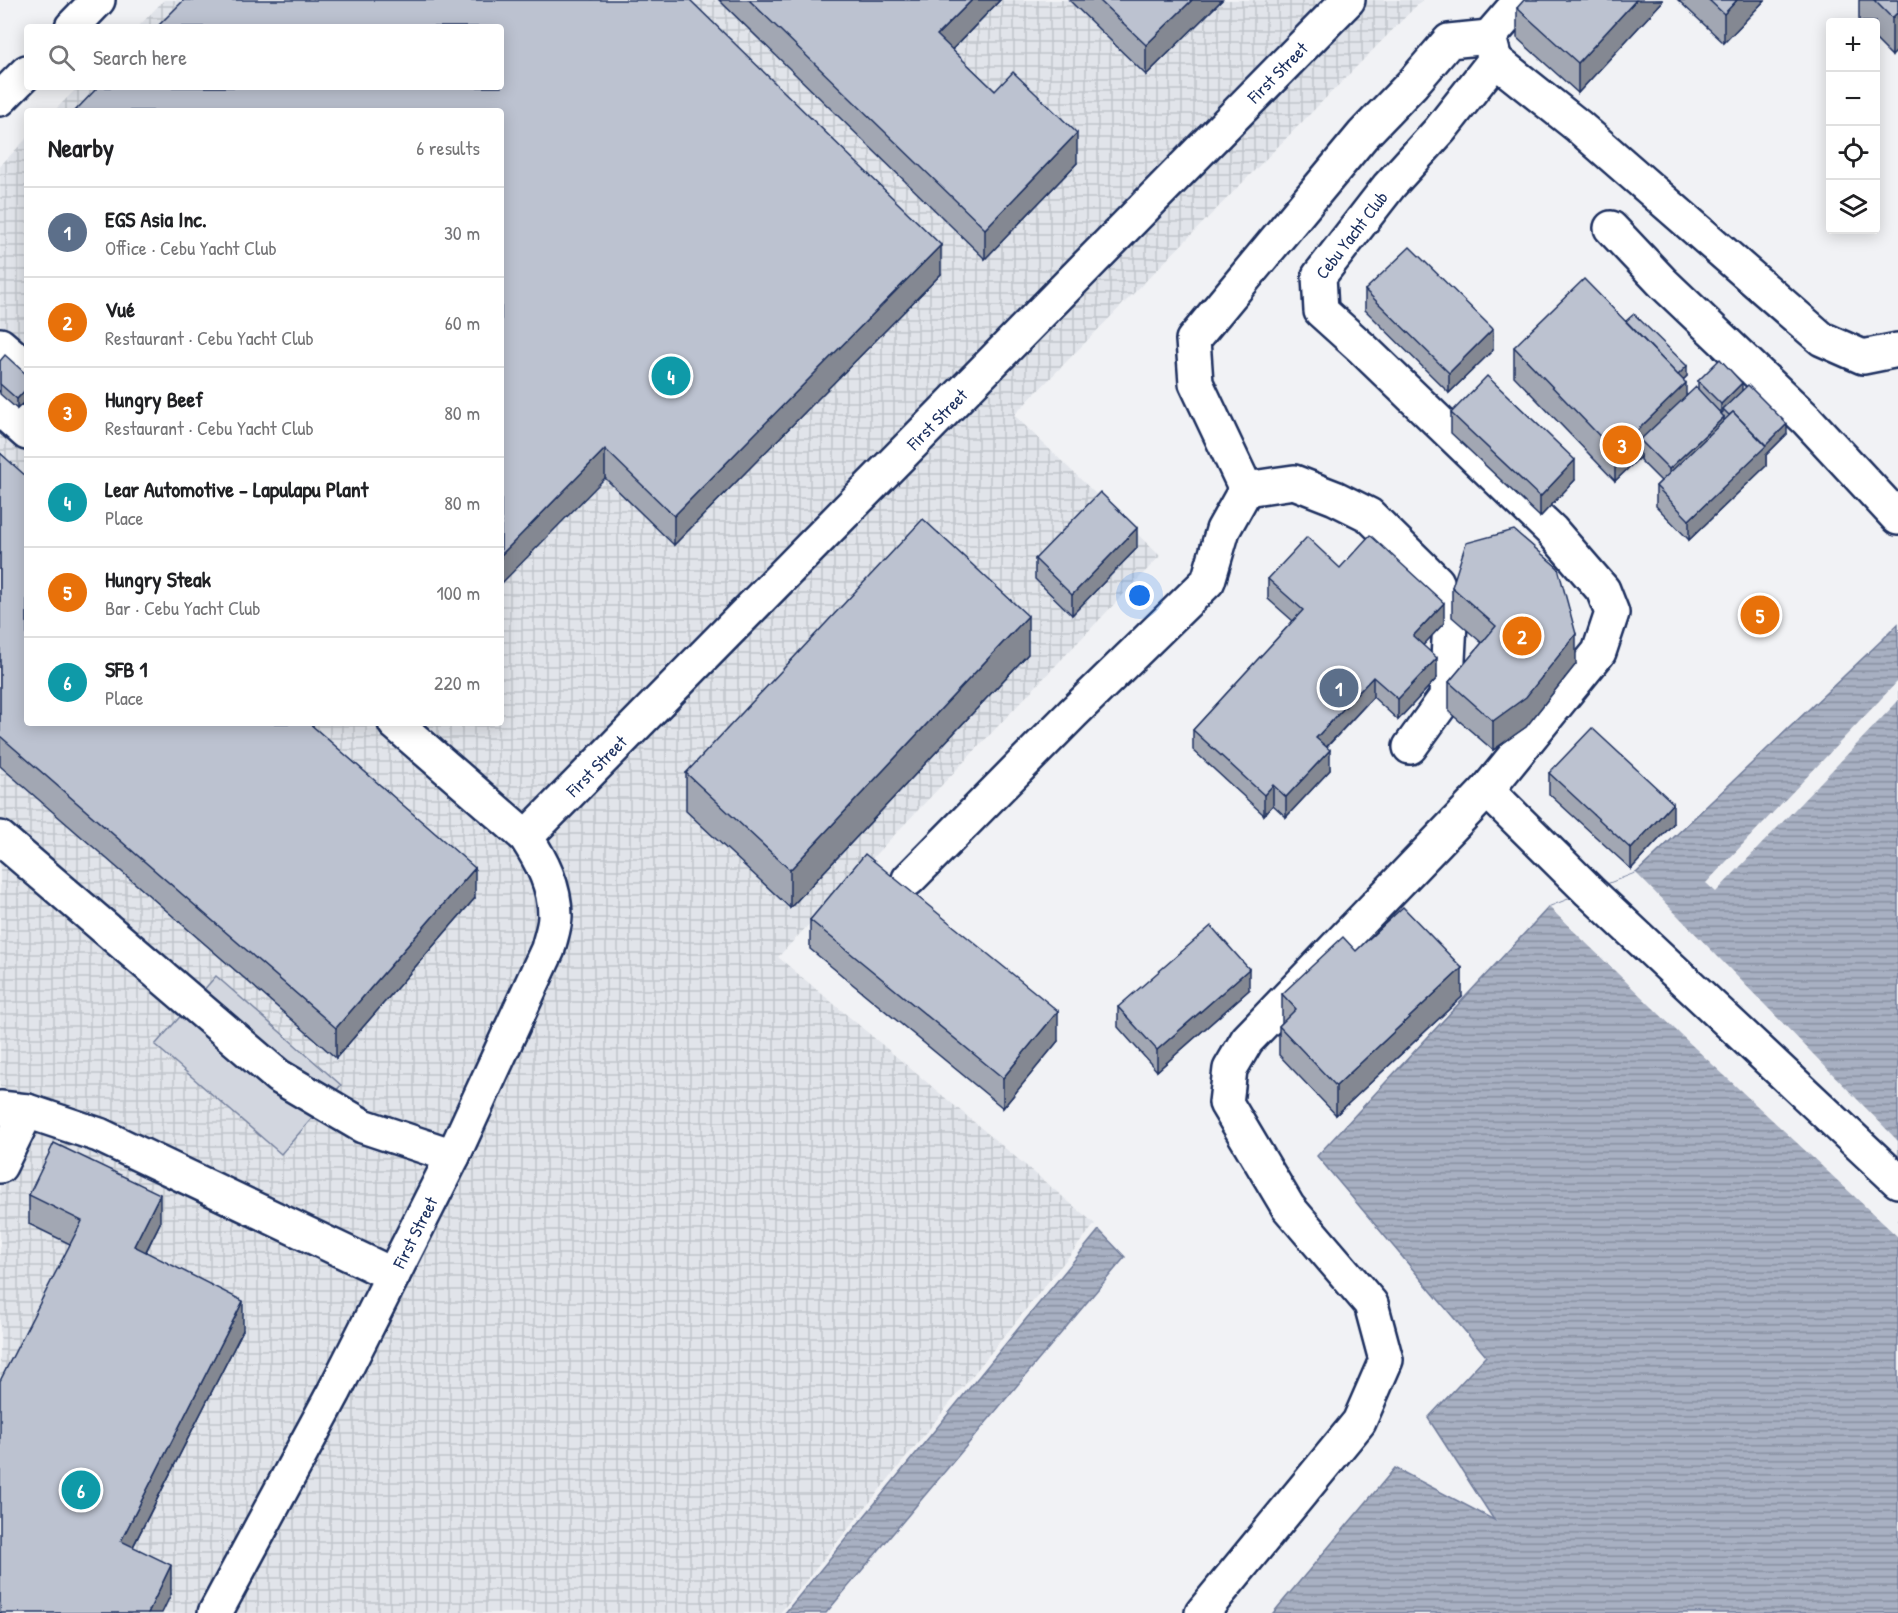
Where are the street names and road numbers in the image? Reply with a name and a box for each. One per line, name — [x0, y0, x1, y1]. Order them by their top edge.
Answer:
street label: First Street — [1241, 35, 1314, 109]
street label: Cebu Yacht Club — [1309, 186, 1393, 284]
street label: First Street — [900, 382, 973, 456]
street label: First Street — [559, 729, 633, 803]
street label: First Street — [386, 1191, 443, 1273]

